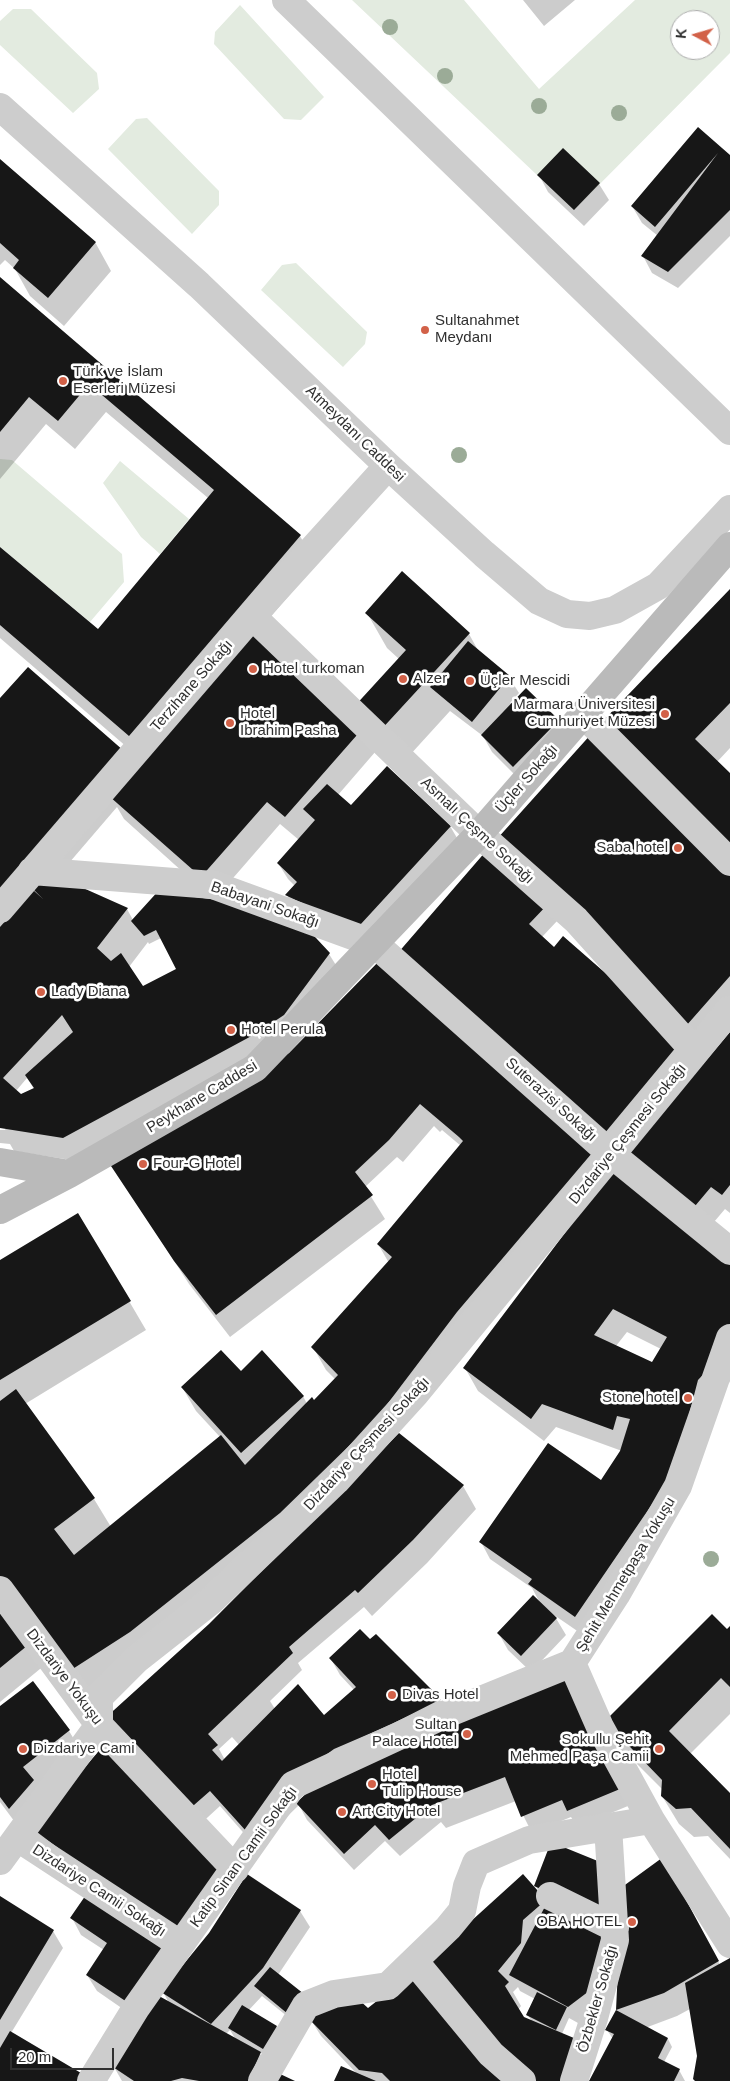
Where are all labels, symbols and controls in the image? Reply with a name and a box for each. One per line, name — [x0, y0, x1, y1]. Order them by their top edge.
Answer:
north arrow — [670, 10, 720, 60]
text: K — [673, 28, 690, 39]
place label: Sultanahmet Meydanı — [435, 312, 519, 347]
marker: Sultanahmet Meydanı — [419, 324, 431, 336]
place label: Türk ve İslam Eserleri Müzesi — [73, 363, 176, 398]
marker: Türk ve İslam Eserleri Müzesi — [57, 375, 69, 387]
street label: Atmeydanı Caddesi — [302, 382, 408, 486]
street label: Terzihane Sokağı — [147, 636, 237, 736]
place label: Hotel turkoman — [263, 660, 365, 678]
marker: Hotel turkoman — [247, 663, 259, 675]
place label: Alzer — [413, 670, 447, 688]
place label: Üçler Mescidi — [480, 672, 570, 690]
marker: Alzer — [397, 673, 409, 685]
marker: Üçler Mescidi — [464, 675, 476, 687]
place label: Marmara Üniversitesi Cumhuriyet Müzesi — [513, 696, 655, 731]
place label: Hotel Ibrahim Pasha — [240, 705, 337, 740]
marker: Marmara Üniversitesi Cumhuriyet Müzesi — [659, 708, 671, 720]
marker: Hotel Ibrahim Pasha — [224, 717, 236, 729]
street label: Üçler Sokağı — [492, 741, 562, 817]
street label: Asmalı Çeşme Sokağı — [417, 774, 537, 888]
place label: Saba hotel — [596, 839, 668, 857]
marker: Saba hotel — [672, 842, 684, 854]
street label: Babayani Sokağı — [208, 878, 322, 932]
place label: Lady Diana — [51, 983, 127, 1001]
marker: Lady Diana — [35, 986, 47, 998]
place label: Hotel Perula — [241, 1021, 324, 1039]
marker: Hotel Perula — [225, 1024, 237, 1036]
street label: Suterazisi Sokağı — [502, 1054, 600, 1146]
street label: Peykhane Caddesi — [143, 1057, 261, 1137]
street label: Dizdariye Çeşmesi Sokağı — [566, 1060, 690, 1208]
place label: Four-G Hotel — [153, 1155, 240, 1173]
marker: Four-G Hotel — [137, 1158, 149, 1170]
street label: Dizdariye Çeşmesi Sokağı — [300, 1374, 434, 1514]
place label: Stone hotel — [602, 1389, 678, 1407]
marker: Stone hotel — [682, 1392, 694, 1404]
street label: Şehit Mehmetpaşa Yokuşu — [572, 1494, 680, 1656]
street label: Dizdariye Yokuşu — [22, 1626, 106, 1728]
place label: Divas Hotel — [402, 1686, 479, 1704]
marker: Divas Hotel — [386, 1689, 398, 1701]
place label: Sultan Palace Hotel — [372, 1716, 457, 1751]
marker: Sultan Palace Hotel — [461, 1728, 473, 1740]
place label: Sokullu Şehit Mehmed Paşa Camii — [510, 1731, 649, 1766]
place label: Dizdariye Cami — [33, 1740, 135, 1758]
marker: Dizdariye Cami — [17, 1743, 29, 1755]
marker: Sokullu Şehit Mehmed Paşa Camii — [653, 1743, 665, 1755]
place label: Hotel Tulip House — [382, 1766, 461, 1801]
marker: Hotel Tulip House — [366, 1778, 378, 1790]
street label: Katip Sinan Camii Sokağı — [187, 1783, 301, 1931]
place label: Art City Hotel — [352, 1803, 440, 1821]
marker: Art City Hotel — [336, 1806, 348, 1818]
street label: Dizdariye Camii Sokağı — [29, 1841, 169, 1941]
place label: OBA HOTEL — [536, 1913, 622, 1931]
marker: OBA HOTEL — [626, 1916, 638, 1928]
street label: Özbekler Sokağı — [574, 1943, 622, 2055]
scale bar — [12, 2038, 116, 2070]
text: 20 m — [18, 2048, 51, 2065]

